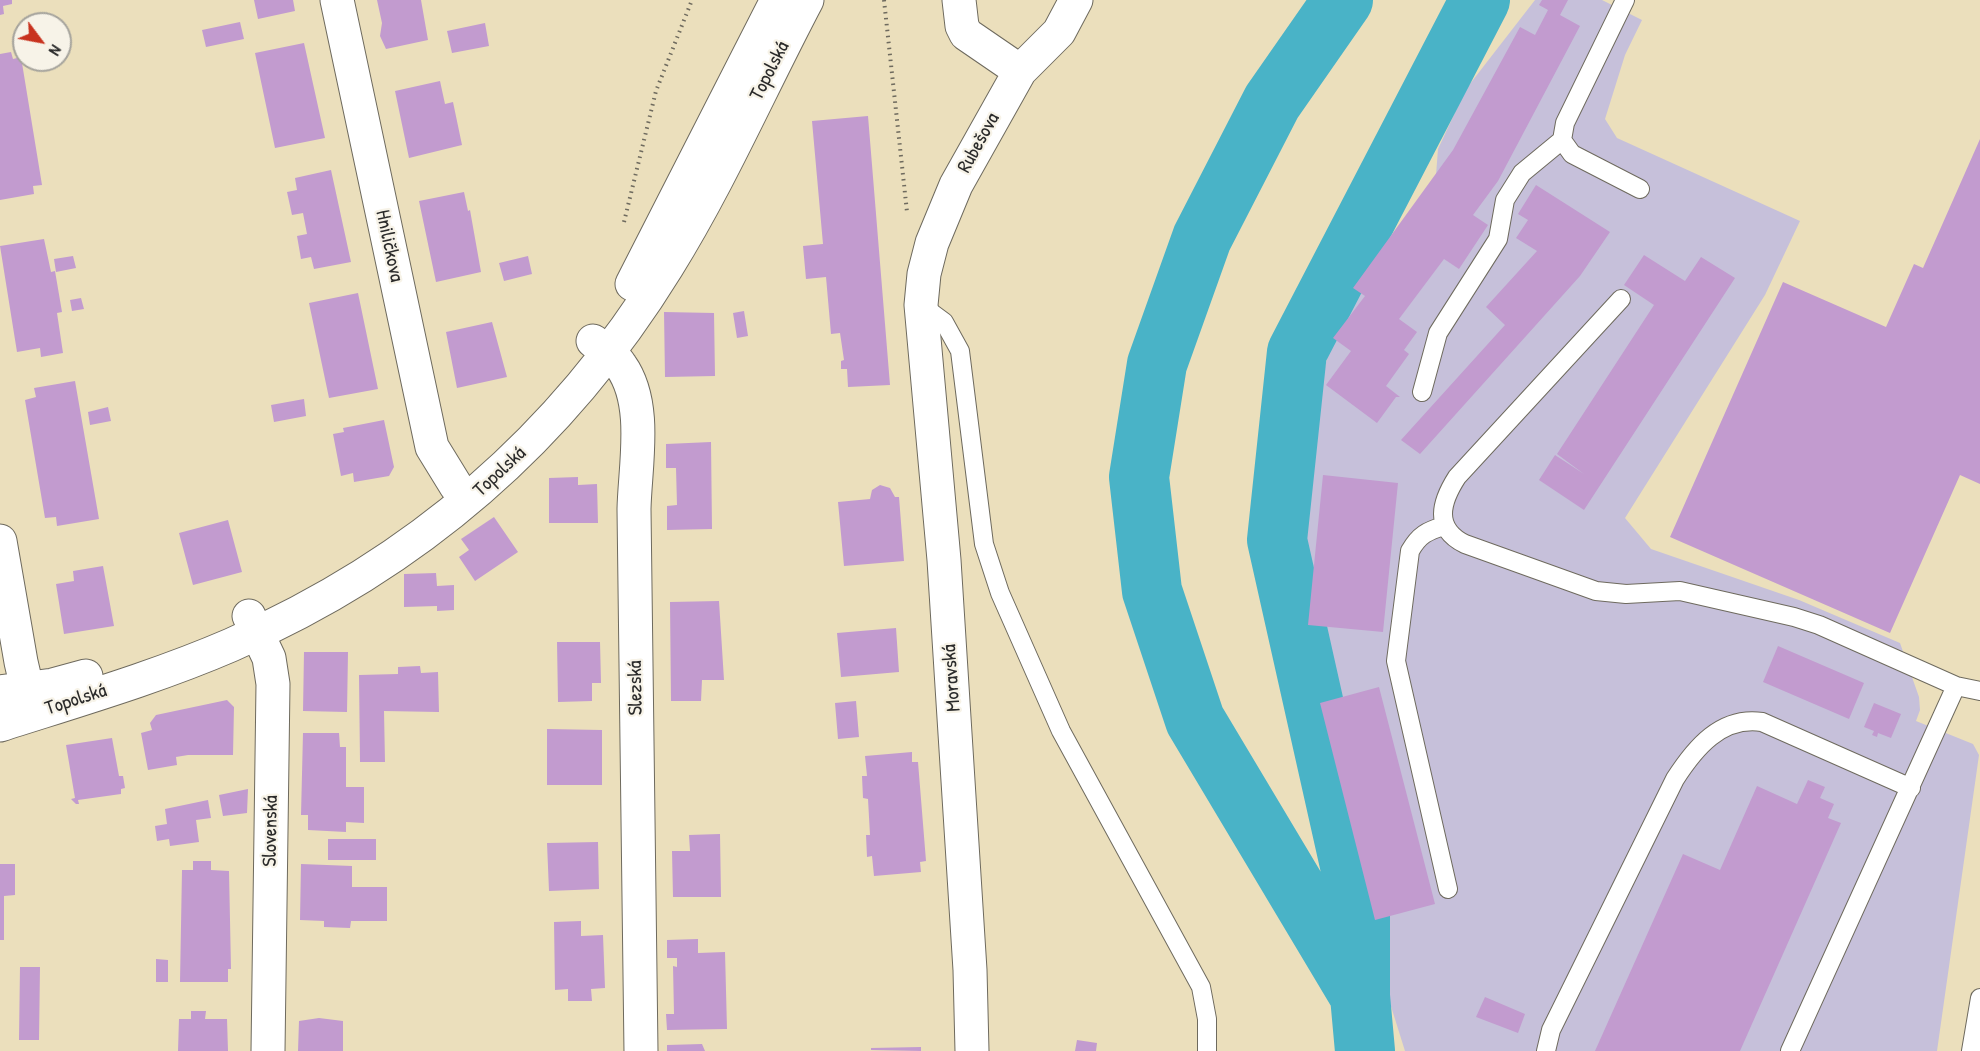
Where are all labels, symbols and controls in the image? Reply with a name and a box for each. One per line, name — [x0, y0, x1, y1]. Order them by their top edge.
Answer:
north arrow — [12, 12, 72, 72]
street label: Topolská — [745, 37, 795, 105]
text: N — [44, 41, 67, 60]
street label: Rubešova — [953, 109, 1005, 177]
street label: Hniličkova — [370, 208, 408, 284]
street label: Topolská — [469, 442, 531, 502]
street label: Moravská — [938, 644, 966, 712]
street label: Slezská — [624, 660, 648, 716]
street label: Topolská — [42, 679, 110, 721]
street label: Slovenská — [258, 795, 284, 867]

